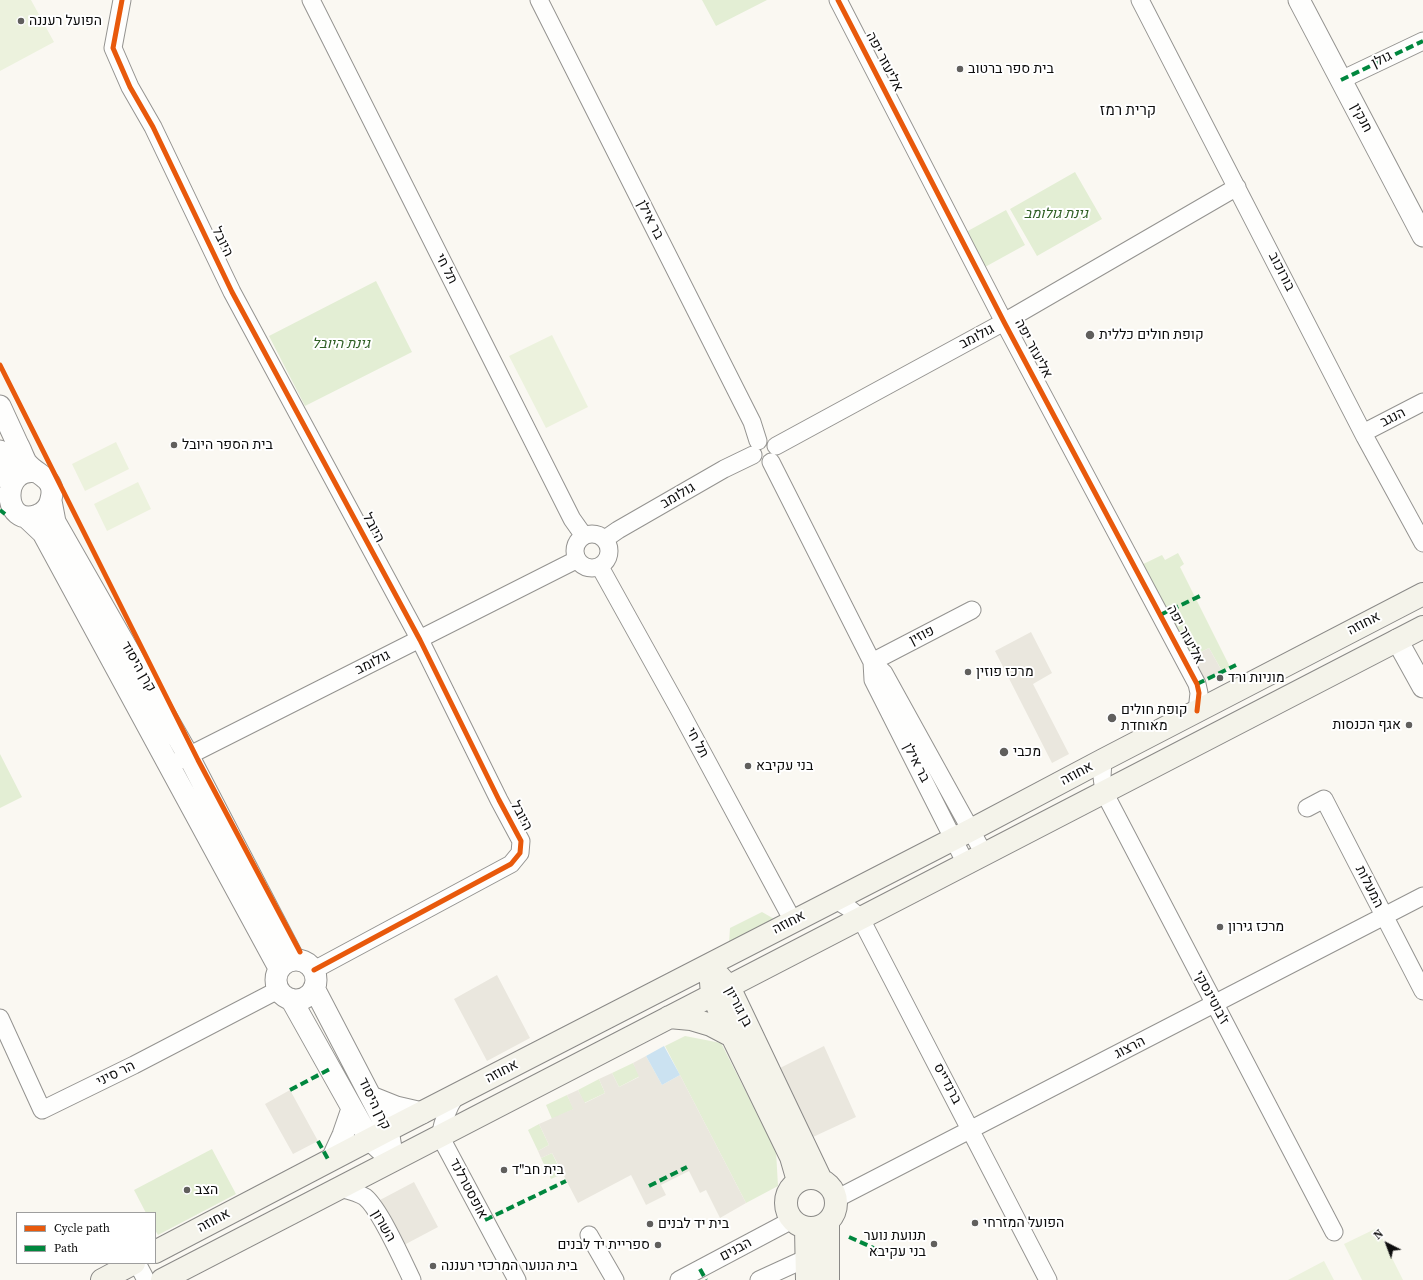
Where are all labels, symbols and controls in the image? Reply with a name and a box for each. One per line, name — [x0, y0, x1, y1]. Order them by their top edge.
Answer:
place label: הפועל רעננה — [29, 13, 102, 29]
marker: הפועל רעננה — [16, 16, 26, 26]
street label: אליעזר יפה — [862, 29, 906, 95]
street label: גולן — [1369, 48, 1395, 72]
place label: בית ספר ברטוב — [968, 61, 1054, 77]
marker: בית ספר ברטוב — [955, 64, 965, 74]
street label: חנקין — [1346, 101, 1376, 135]
district label: קרית רמז — [1100, 102, 1156, 120]
street label: בר אילן — [633, 198, 667, 242]
park label: גינת גולומב — [1024, 206, 1088, 222]
street label: היובל — [208, 224, 236, 260]
street label: בורוכוב — [1264, 250, 1298, 294]
street label: תל חי — [431, 251, 461, 287]
street label: אליעזר יפה — [1010, 316, 1056, 382]
street label: גולומב — [957, 321, 997, 353]
place label: קופת חולים כללית — [1099, 327, 1204, 343]
marker: קופת חולים כללית — [1084, 329, 1096, 341]
park label: גינת היובל — [312, 336, 370, 352]
street label: הנגב — [1378, 405, 1408, 431]
place label: בית הספר היובל — [182, 437, 273, 453]
marker: בית הספר היובל — [169, 440, 179, 450]
street label: גולומב — [658, 479, 698, 513]
street label: היובל — [358, 510, 388, 546]
street label: אליעזר יפה — [1162, 602, 1208, 668]
street label: אחוזה — [1345, 609, 1383, 639]
street label: פוזין — [907, 623, 937, 649]
street label: קרן היסוד — [117, 639, 159, 695]
street label: גולומב — [353, 647, 393, 679]
place label: מרכז פוזין — [976, 664, 1034, 680]
marker: מרכז פוזין — [963, 667, 973, 677]
place label: מוניות ורד — [1228, 670, 1285, 686]
marker: מוניות ורד — [1215, 673, 1225, 683]
place label: קופת חולים מאוחדת — [1121, 702, 1188, 734]
marker: קופת חולים מאוחדת — [1106, 712, 1118, 724]
place label: אגף הכנסות — [1332, 717, 1401, 733]
marker: אגף הכנסות — [1404, 720, 1414, 730]
street label: תל חי — [682, 725, 712, 761]
street label: בר אילן — [899, 741, 933, 785]
place label: מכבי — [1013, 744, 1041, 760]
marker: מכבי — [998, 746, 1010, 758]
place label: בני עקיבא — [756, 758, 813, 774]
street label: אחוזה — [1058, 758, 1096, 790]
marker: בני עקיבא — [743, 761, 753, 771]
street label: היובל — [506, 798, 536, 834]
street label: המעלות — [1351, 863, 1387, 911]
street label: אחוזה — [770, 908, 808, 938]
place label: מרכז גירון — [1228, 919, 1284, 935]
marker: מרכז גירון — [1215, 922, 1225, 932]
street label: ז'בוטינסקי — [1190, 968, 1232, 1028]
street label: בן גוריון — [720, 984, 756, 1030]
street label: הרצוג — [1112, 1033, 1148, 1063]
street label: אחוזה — [483, 1057, 521, 1087]
street label: הר סיני — [94, 1058, 138, 1090]
street label: ברנדייס — [929, 1061, 965, 1107]
street label: קרן היסוד — [354, 1075, 394, 1133]
street label: אופסטרלנד — [445, 1156, 491, 1222]
place label: בית חב"ד — [512, 1162, 564, 1178]
marker: בית חב"ד — [499, 1165, 509, 1175]
place label: הצב — [195, 1182, 218, 1198]
marker: הצב — [182, 1185, 192, 1195]
street label: אחוזה — [195, 1205, 233, 1237]
street label: השרון — [367, 1207, 399, 1245]
legend — [16, 1212, 156, 1264]
place label: הפועל המזרחי — [983, 1215, 1064, 1231]
place label: בית יד לבנים — [658, 1216, 729, 1232]
marker: הפועל המזרחי — [970, 1218, 980, 1228]
marker: בית יד לבנים — [645, 1219, 655, 1229]
text: Cycle path — [54, 1220, 110, 1236]
north arrow — [1367, 1224, 1407, 1264]
text: N — [1371, 1226, 1387, 1243]
place label: תנועת נוער בני עקיבא — [864, 1228, 926, 1260]
street label: הבנים — [717, 1235, 755, 1265]
place label: ספריית יד לבנים — [557, 1237, 650, 1253]
marker: תנועת נוער בני עקיבא — [929, 1239, 939, 1249]
text: Path — [54, 1240, 78, 1256]
marker: ספריית יד לבנים — [653, 1240, 663, 1250]
place label: בית הנוער המרכזי רעננה — [441, 1258, 578, 1274]
marker: בית הנוער המרכזי רעננה — [428, 1261, 438, 1271]

